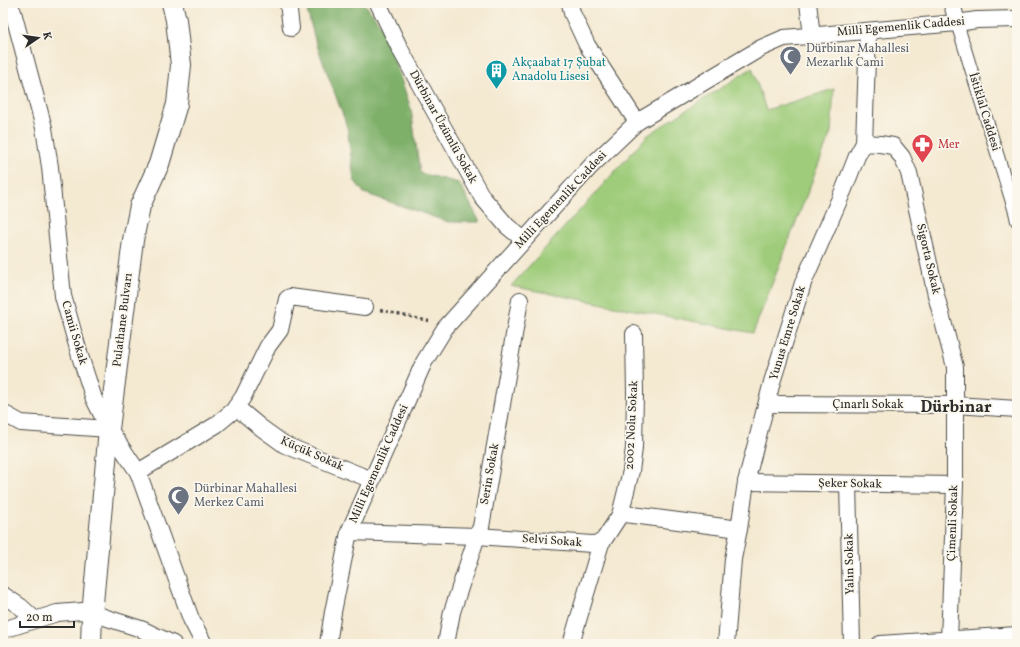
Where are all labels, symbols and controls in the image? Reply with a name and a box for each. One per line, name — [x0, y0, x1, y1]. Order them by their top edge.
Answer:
street label: Milli Egemenlik Caddesi — [836, 13, 966, 41]
north arrow — [18, 18, 58, 58]
text: K — [38, 31, 54, 42]
place label: Dürbinar Mahallesi Mezarlık Cami — [806, 41, 910, 71]
mosque icon: Dürbinar Mahallesi Mezarlık Cami — [778, 43, 804, 76]
place label: Akçaabat 17 Şubat Anadolu Lisesi — [512, 55, 606, 85]
building icon: Akçaabat 17 Şubat Anadolu Lisesi — [483, 57, 509, 90]
street label: Dürbinar Üzümlü Sokak — [405, 67, 482, 187]
street label: İstiklal Caddesi — [964, 71, 1004, 153]
pharmacy icon: Mer — [909, 132, 935, 165]
place label: Mer — [938, 137, 960, 153]
street label: Milli Egemenlik Caddesi — [511, 147, 611, 252]
street label: Sigorta Sokak — [912, 222, 944, 296]
street label: Pulathane Bulvarı — [109, 272, 137, 368]
street label: Yunus Emre Sokak — [766, 283, 810, 382]
street label: Camii Sokak — [57, 299, 91, 367]
street label: 2002 Nolu Sokak — [622, 379, 642, 470]
street label: Çınarlı Sokak — [832, 397, 904, 413]
district label: Dürbinar — [920, 397, 992, 419]
street label: Milli Egemenlik Caddesi — [346, 402, 413, 526]
street label: Küçük Sokak — [278, 433, 347, 475]
street label: Serin Sokak — [477, 441, 503, 506]
street label: Şeker Sokak — [818, 475, 882, 493]
place label: Dürbinar Mahallesi Merkez Cami — [194, 481, 298, 511]
mosque icon: Dürbinar Mahallesi Merkez Cami — [165, 483, 191, 516]
street label: Çimenli Sokak — [944, 484, 962, 561]
street label: Selvi Sokak — [521, 531, 583, 551]
street label: Yalın Sokak — [841, 533, 859, 595]
scale bar — [20, 603, 74, 629]
text: 20 m — [26, 610, 53, 626]

